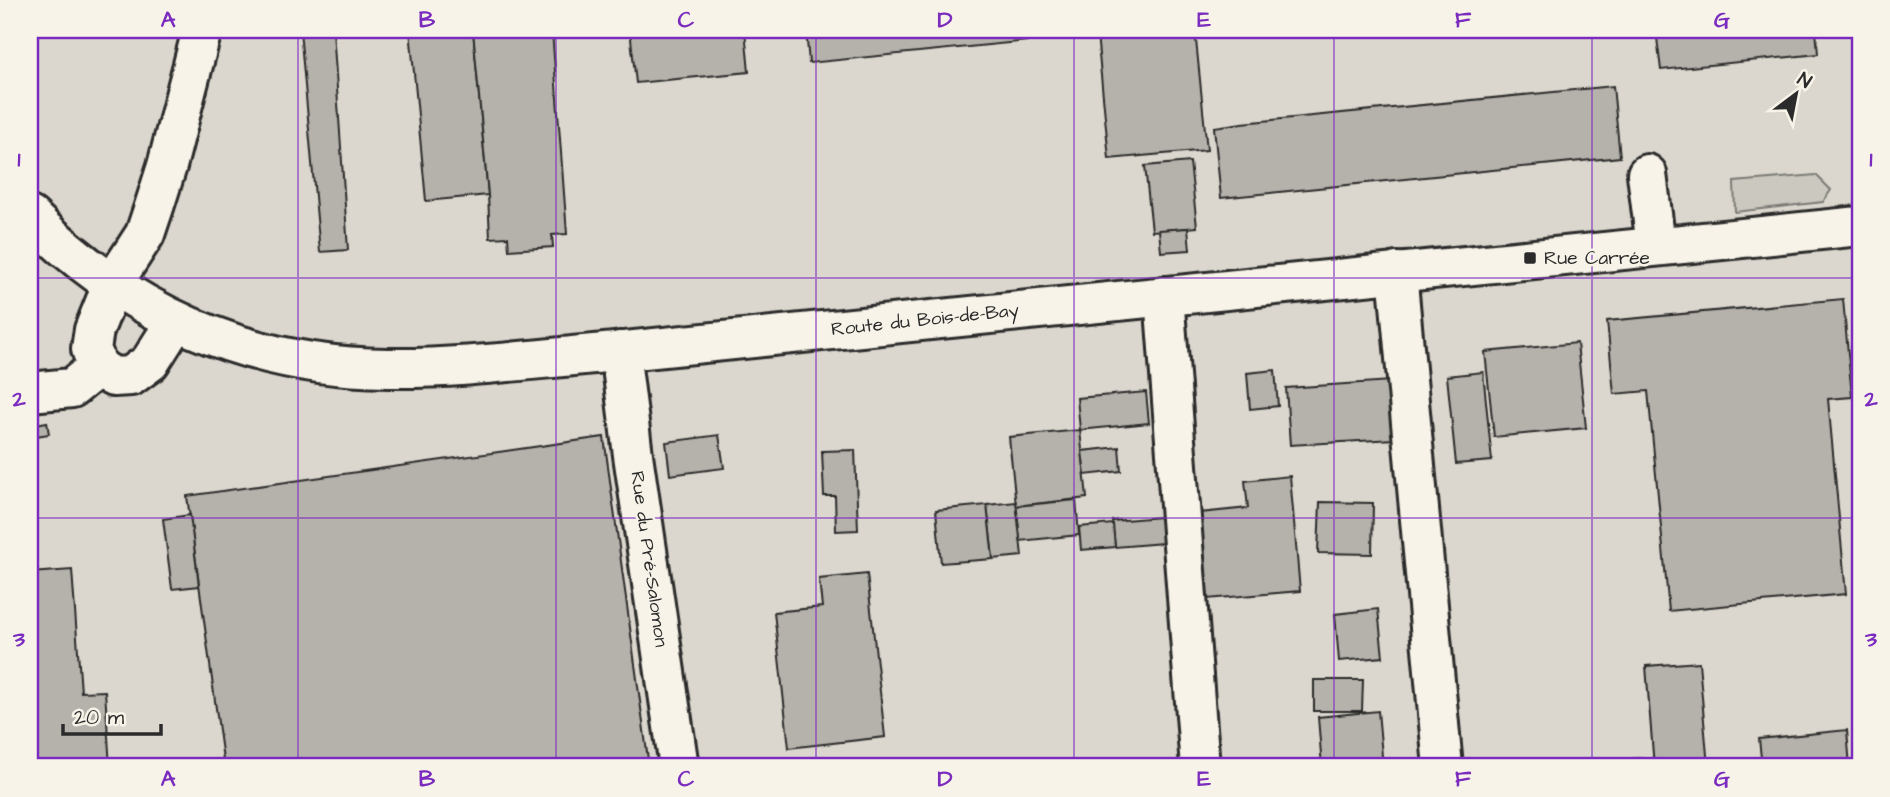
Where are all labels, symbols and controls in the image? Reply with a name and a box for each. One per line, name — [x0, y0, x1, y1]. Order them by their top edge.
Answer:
text: A — [161, 4, 176, 36]
text: B — [419, 4, 436, 36]
text: C — [678, 4, 695, 36]
text: D — [938, 4, 953, 36]
text: E — [1197, 4, 1211, 36]
text: F — [1455, 4, 1472, 36]
text: G — [1714, 4, 1730, 36]
north arrow — [1760, 60, 1830, 130]
text: N — [1792, 66, 1816, 96]
text: 1 — [18, 143, 21, 175]
text: 1 — [1870, 143, 1873, 175]
place label: Rue Carrée — [1544, 245, 1650, 272]
marker: Rue Carrée — [1522, 250, 1538, 266]
street label: Route du Bois-de-Bay — [830, 297, 1021, 344]
text: 2 — [11, 383, 26, 415]
text: 2 — [1863, 383, 1878, 415]
street label: Rue du Pré-Salomon — [623, 469, 675, 649]
text: 3 — [12, 623, 25, 655]
text: 3 — [1864, 623, 1877, 655]
scale bar — [63, 692, 161, 736]
text: 20 m — [74, 703, 125, 732]
text: A — [161, 763, 176, 795]
text: B — [419, 763, 436, 795]
text: C — [678, 763, 695, 795]
text: D — [938, 763, 953, 795]
text: E — [1197, 763, 1211, 795]
text: F — [1455, 763, 1472, 795]
text: G — [1714, 763, 1730, 795]

